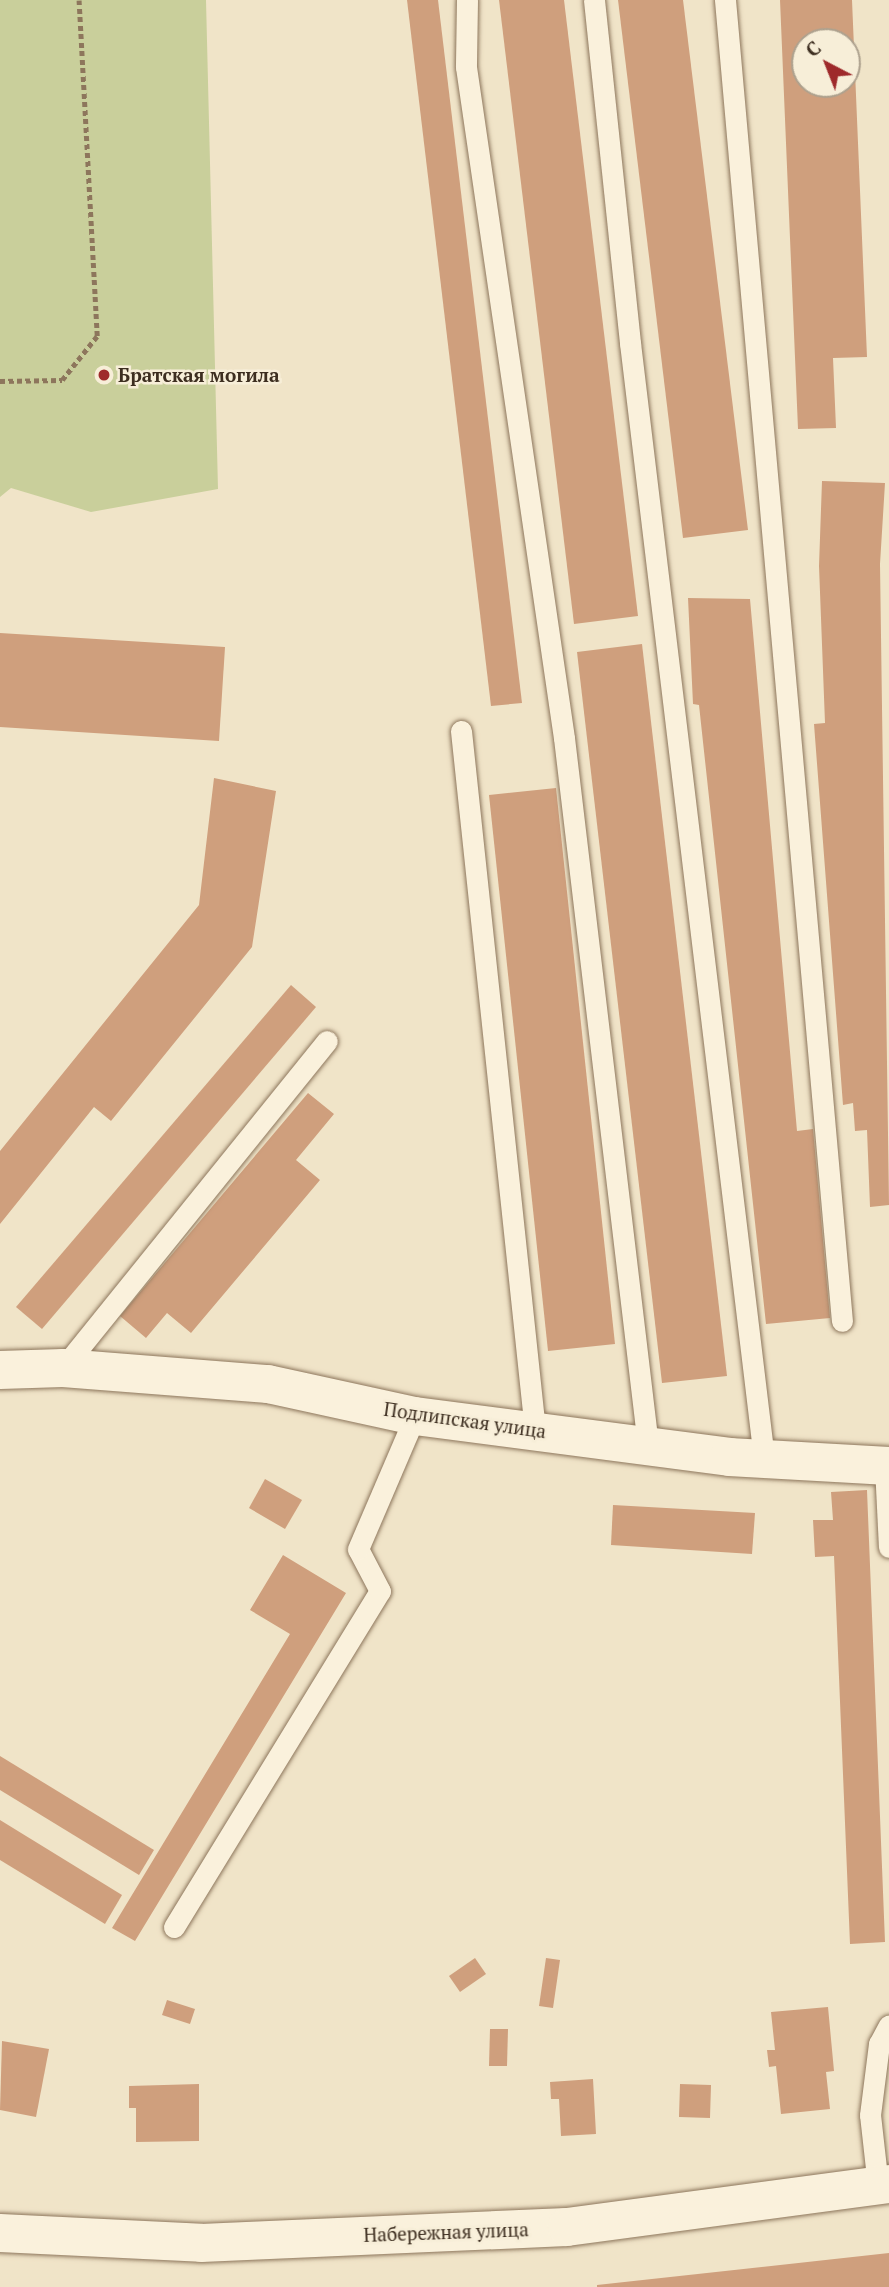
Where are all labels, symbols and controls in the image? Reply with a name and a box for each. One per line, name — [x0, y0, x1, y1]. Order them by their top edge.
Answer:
north arrow — [791, 28, 861, 98]
text: С — [800, 35, 826, 62]
place label: Братская могила — [118, 364, 280, 386]
marker: Братская могила — [96, 367, 112, 383]
street label: Подлипская улица — [382, 1397, 548, 1443]
street label: Набережная улица — [363, 2218, 529, 2246]

